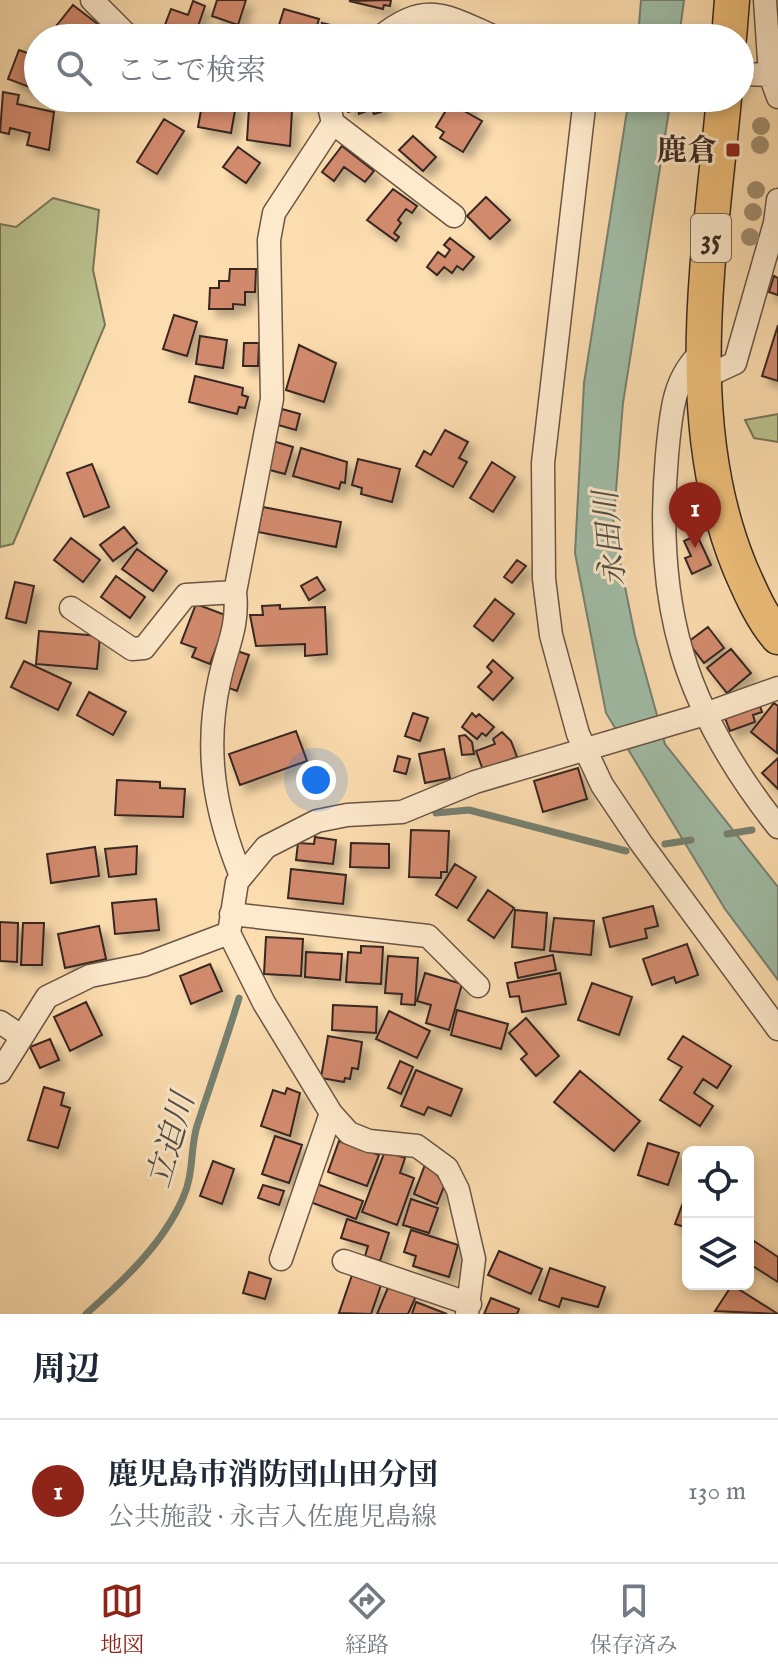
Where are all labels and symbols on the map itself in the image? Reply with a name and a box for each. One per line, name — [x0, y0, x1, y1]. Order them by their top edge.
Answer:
place label: 鹿倉 — [657, 133, 717, 171]
marker: 鹿倉 — [724, 141, 742, 159]
road number: 35 — [691, 214, 731, 262]
pin: 1 — [669, 482, 721, 548]
water label: 永田川 — [587, 486, 636, 588]
your location — [296, 760, 336, 800]
water label: 立迫川 — [139, 1086, 206, 1192]

